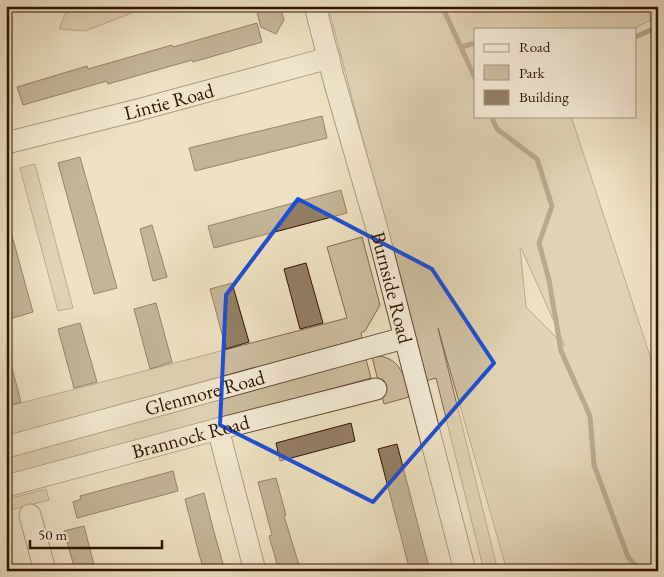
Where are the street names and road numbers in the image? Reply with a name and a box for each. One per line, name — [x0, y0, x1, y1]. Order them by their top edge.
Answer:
street label: Lintie Road — [121, 77, 217, 126]
street label: Burnside Road — [365, 229, 419, 347]
street label: Glenmore Road — [142, 363, 269, 421]
street label: Brannock Road — [129, 408, 253, 465]

